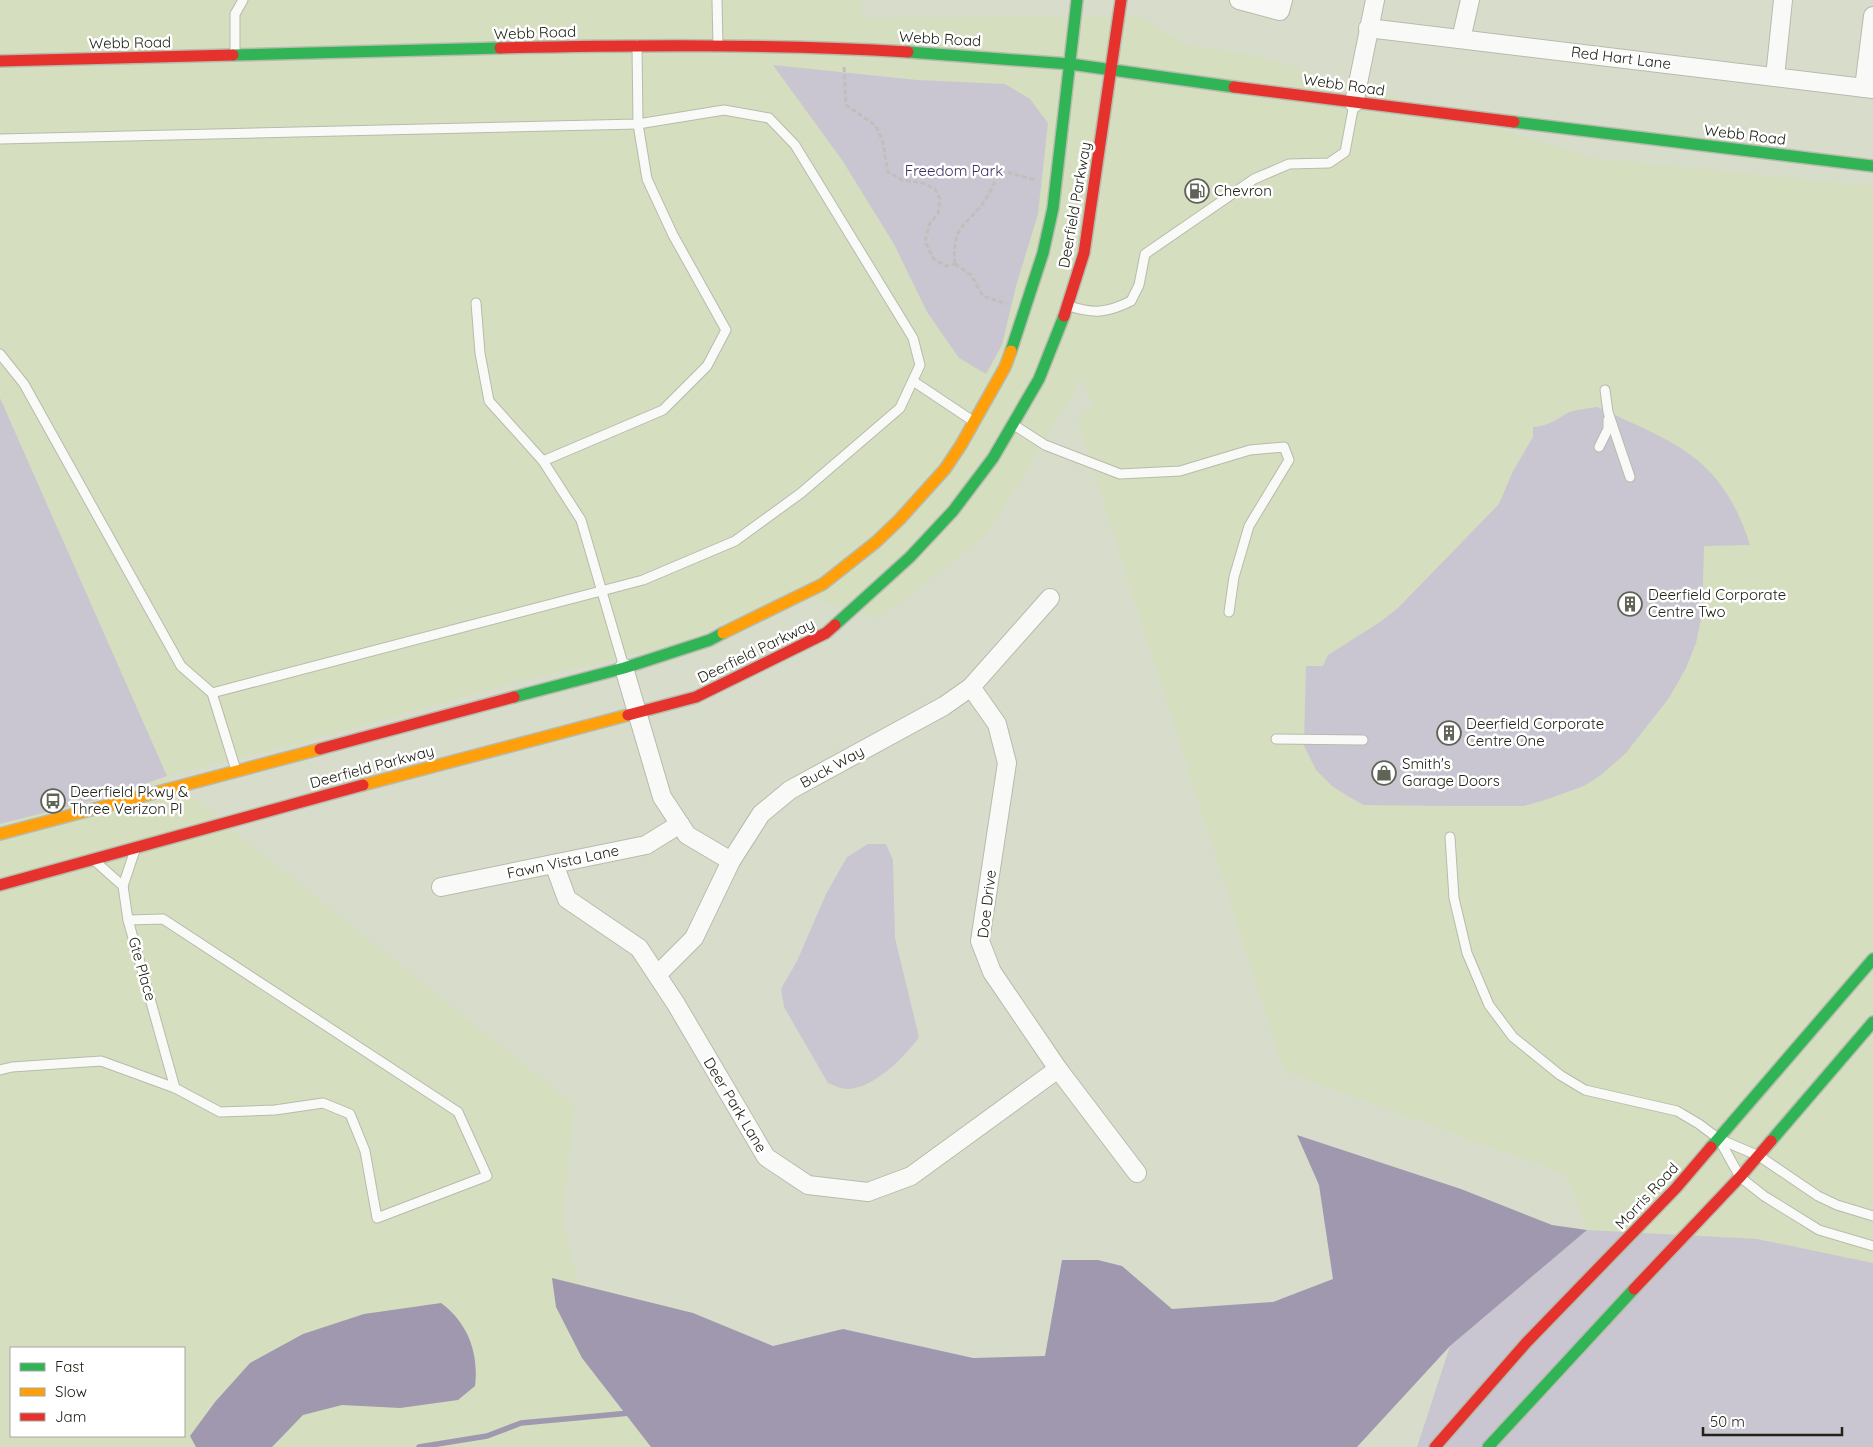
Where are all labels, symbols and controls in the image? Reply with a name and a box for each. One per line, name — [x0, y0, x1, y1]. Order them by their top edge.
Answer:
street label: Webb Road — [494, 22, 576, 43]
street label: Webb Road — [898, 27, 982, 50]
street label: Webb Road — [89, 32, 171, 53]
street label: Red Hart Lane — [1570, 42, 1672, 73]
street label: Webb Road — [1302, 69, 1386, 100]
street label: Webb Road — [1703, 120, 1787, 149]
street label: Deerfield Parkway — [1054, 140, 1095, 270]
park label: Freedom Park — [905, 161, 1003, 180]
fuel station icon: Chevron — [1184, 178, 1210, 204]
place label: Chevron — [1214, 181, 1272, 200]
place label: Deerfield Corporate Centre Two — [1648, 585, 1786, 621]
building icon: Deerfield Corporate Centre Two — [1617, 591, 1643, 617]
street label: Deerfield Parkway — [694, 614, 817, 687]
place label: Deerfield Corporate Centre One — [1466, 714, 1604, 750]
building icon: Deerfield Corporate Centre One — [1436, 720, 1462, 746]
street label: Deerfield Parkway — [308, 741, 436, 792]
street label: Buck Way — [796, 741, 867, 792]
place label: Smith's Garage Doors — [1402, 754, 1500, 790]
shop icon: Smith's Garage Doors — [1371, 760, 1397, 786]
place label: Deerfield Pkwy & Three Verizon Pl — [70, 782, 188, 818]
bus stop icon: Deerfield Pkwy & Three Verizon Pl — [40, 788, 66, 814]
street label: Fawn Vista Lane — [505, 840, 621, 883]
street label: Doe Drive — [973, 869, 1000, 939]
street label: Gte Place — [124, 935, 161, 1003]
street label: Deer Park Lane — [700, 1054, 771, 1156]
street label: Morris Road — [1611, 1158, 1682, 1233]
legend — [10, 1347, 185, 1437]
text: Fast — [55, 1357, 84, 1376]
text: Slow — [55, 1382, 87, 1401]
scale bar — [1703, 1404, 1842, 1436]
text: Jam — [55, 1407, 86, 1426]
text: 50 m — [1710, 1412, 1745, 1431]

